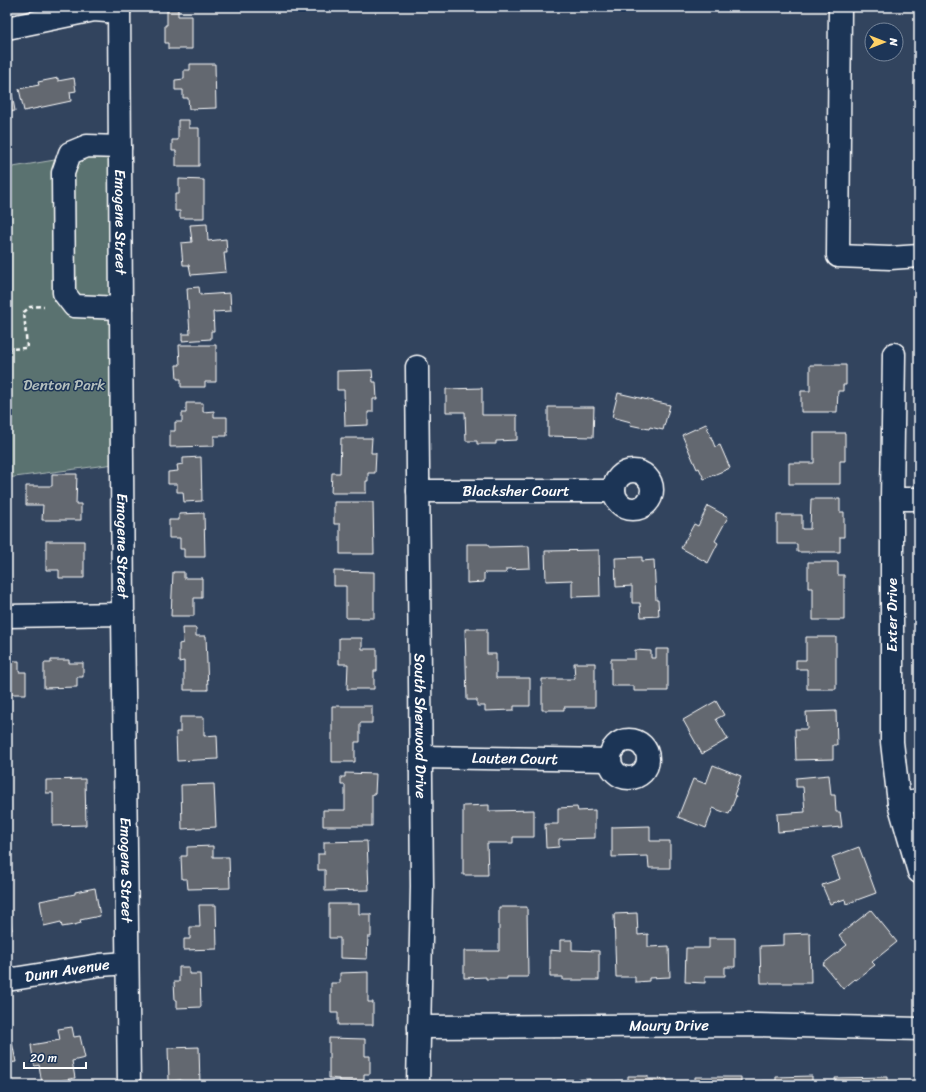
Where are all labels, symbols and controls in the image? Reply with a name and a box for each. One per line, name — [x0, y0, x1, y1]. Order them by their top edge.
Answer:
north arrow — [864, 22, 904, 62]
text: N — [884, 37, 903, 46]
street label: Emogene Street — [107, 169, 134, 276]
park label: Denton Park — [23, 372, 105, 398]
street label: Blacksher Court — [463, 478, 570, 504]
street label: Emogene Street — [109, 493, 136, 600]
street label: Exter Drive — [879, 578, 905, 652]
street label: South Sherwood Drive — [407, 653, 434, 799]
street label: Lauten Court — [472, 745, 559, 772]
street label: Emogene Street — [113, 817, 140, 924]
street label: Dunn Avenue — [23, 951, 111, 990]
street label: Maury Drive — [629, 1012, 709, 1039]
scale bar — [24, 1044, 86, 1070]
text: 20 m — [30, 1047, 57, 1069]

